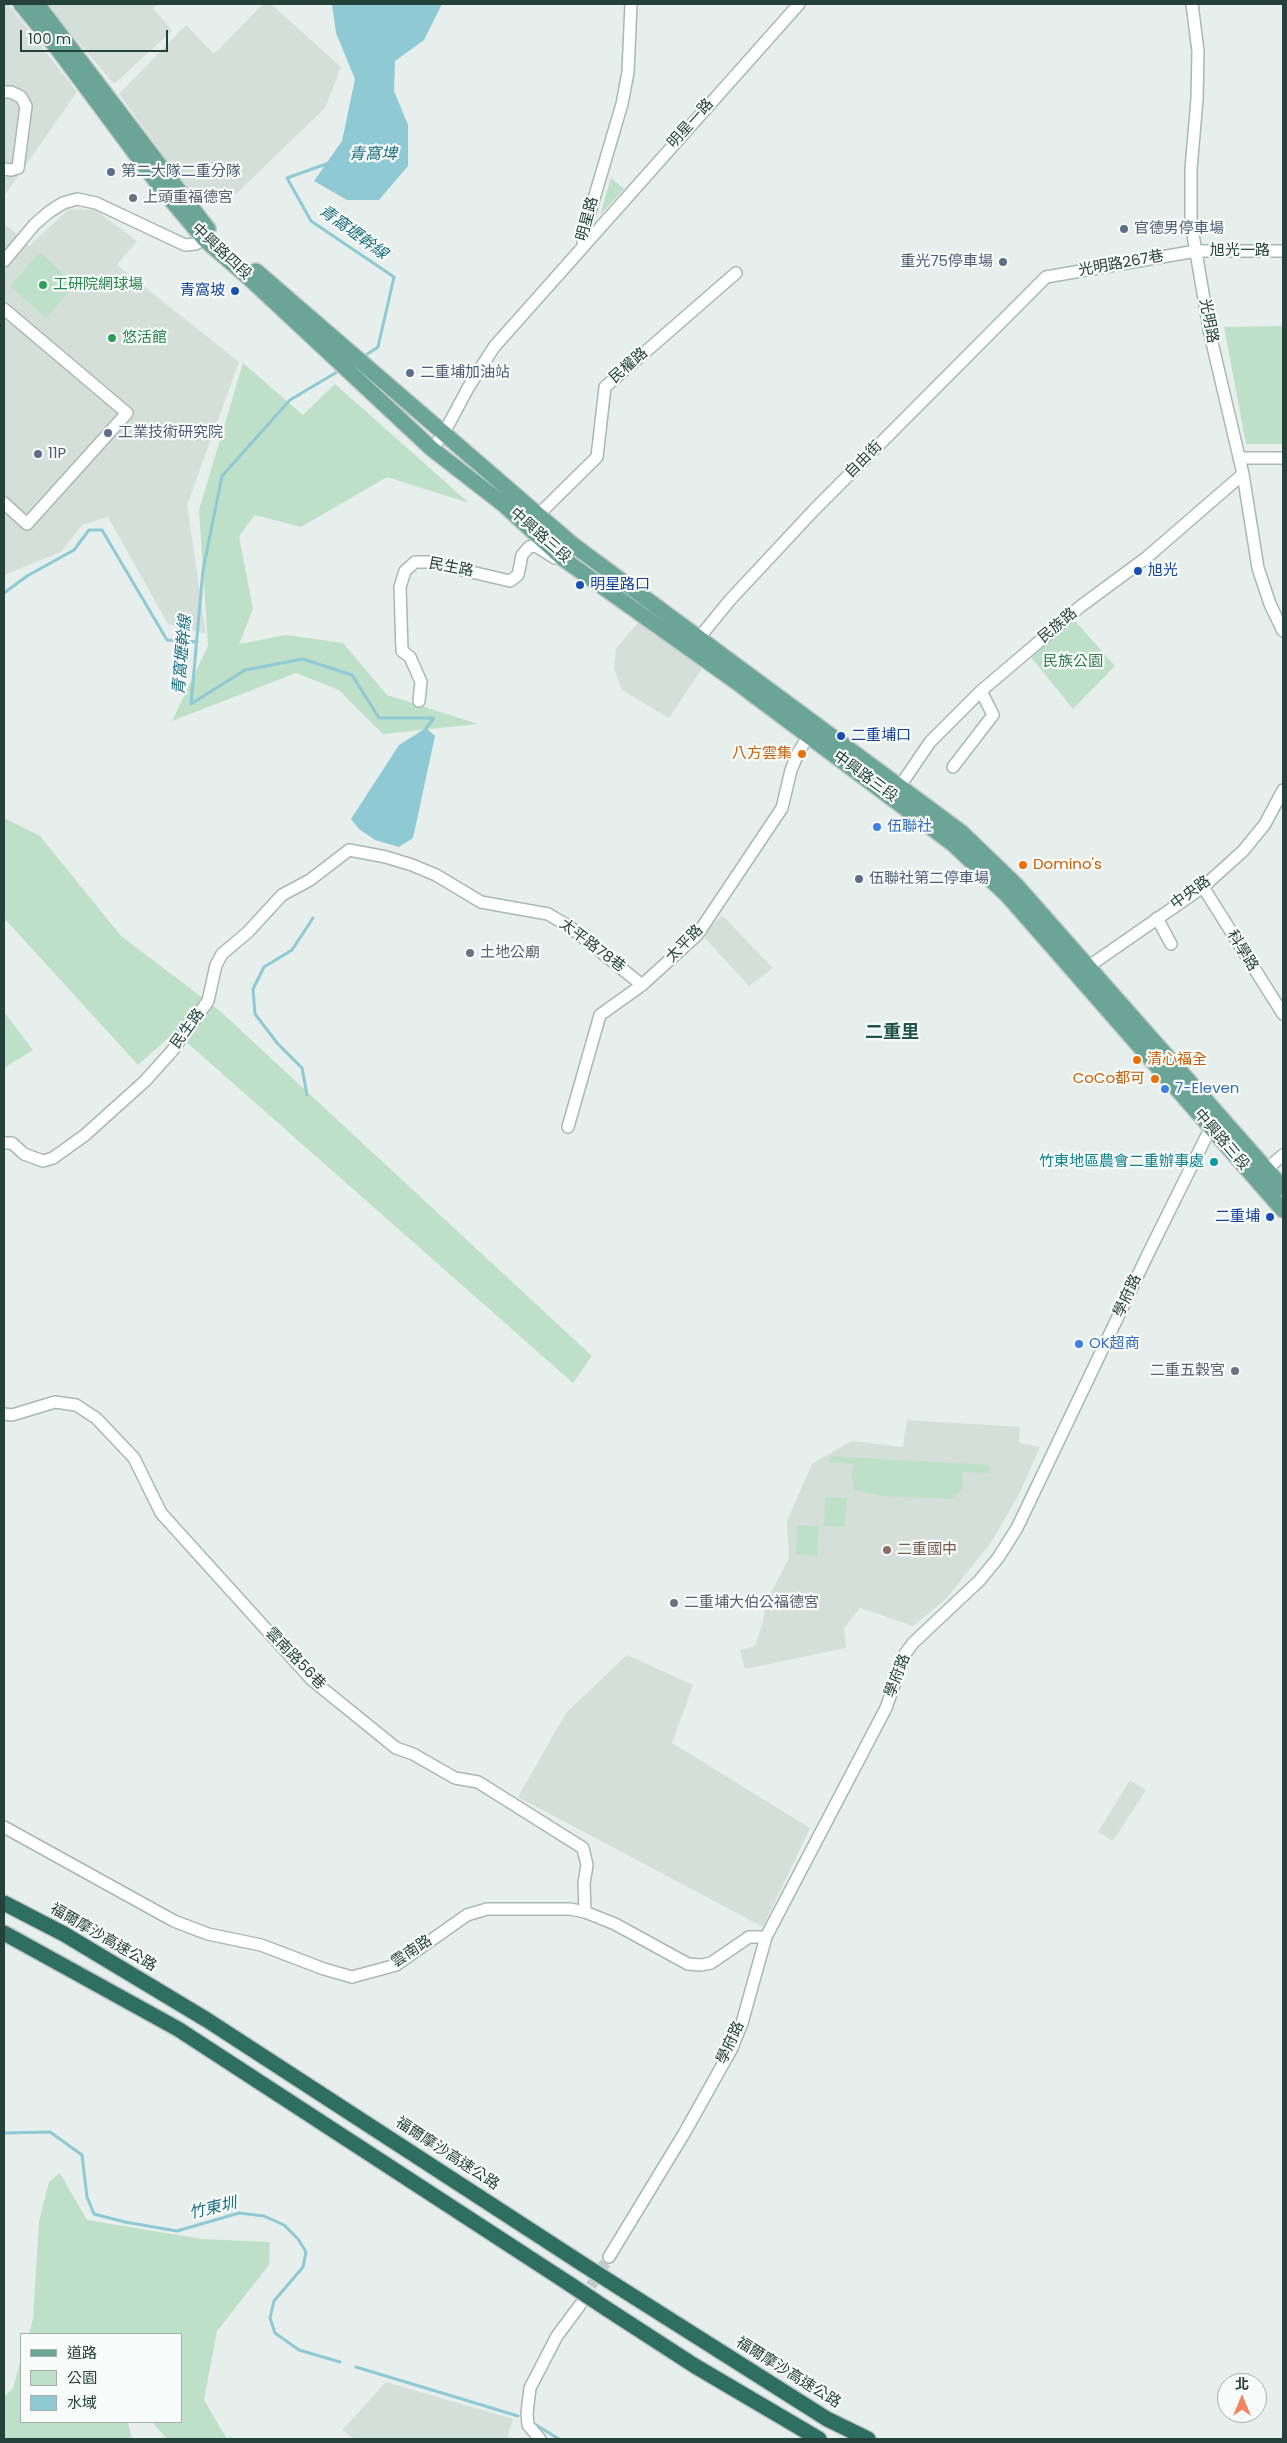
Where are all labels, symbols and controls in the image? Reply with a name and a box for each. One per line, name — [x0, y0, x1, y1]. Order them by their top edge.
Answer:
scale bar — [22, 20, 170, 52]
text: 100 m — [28, 28, 71, 49]
street label: 明星一路 — [664, 96, 718, 152]
water label: 青窩埤 — [349, 145, 397, 165]
place label: 第二大隊二重分隊 — [121, 163, 241, 181]
marker: 第二大隊二重分隊 — [105, 166, 117, 178]
place label: 上頭重福德宮 — [143, 189, 233, 207]
marker: 上頭重福德宮 — [127, 192, 139, 204]
street label: 明星路 — [573, 195, 603, 243]
water label: 青窩壢幹線 — [315, 202, 391, 264]
street label: 中興路四段 — [187, 220, 255, 284]
place label: 官德男停車場 — [1134, 220, 1224, 238]
marker: 官德男停車場 — [1118, 223, 1130, 235]
street label: 旭光一路 — [1210, 242, 1270, 260]
street label: 光明路267巷 — [1077, 248, 1165, 280]
place label: 重光75停車場 — [900, 253, 993, 271]
marker: 重光75停車場 — [997, 256, 1009, 268]
place label: 工研院網球場 — [53, 276, 143, 294]
marker: 工研院網球場 — [37, 279, 49, 291]
place label: 青窩坡 — [180, 282, 225, 300]
marker: 青窩坡 — [229, 285, 241, 297]
street label: 光明路 — [1195, 297, 1221, 345]
place label: 悠活館 — [122, 329, 167, 347]
marker: 悠活館 — [106, 332, 118, 344]
street label: 民權路 — [606, 344, 652, 388]
place label: 二重埔加油站 — [420, 364, 510, 382]
marker: 二重埔加油站 — [404, 367, 416, 379]
place label: 工業技術研究院 — [118, 424, 223, 442]
marker: 工業技術研究院 — [102, 427, 114, 439]
street label: 自由街 — [842, 438, 886, 482]
place label: 11P — [48, 445, 66, 463]
marker: 11P — [32, 448, 44, 460]
street label: 中興路三段 — [506, 505, 574, 567]
street label: 民生路 — [427, 555, 475, 581]
place label: 旭光 — [1148, 562, 1178, 580]
marker: 旭光 — [1132, 565, 1144, 577]
place label: 明星路口 — [590, 576, 650, 594]
marker: 明星路口 — [574, 579, 586, 591]
street label: 民族路 — [1035, 605, 1081, 647]
water label: 青窩壢幹線 — [170, 614, 196, 696]
park label: 民族公園 — [1043, 653, 1103, 671]
place label: 二重埔口 — [851, 727, 911, 745]
marker: 二重埔口 — [835, 730, 847, 742]
place label: 八方雲集 — [732, 745, 792, 763]
marker: 八方雲集 — [796, 748, 808, 760]
street label: 中興路三段 — [829, 748, 901, 806]
place label: 伍聯社 — [887, 818, 932, 836]
marker: 伍聯社 — [871, 821, 883, 833]
place label: Domino's — [1033, 856, 1102, 874]
marker: Domino's — [1017, 859, 1029, 871]
place label: 伍聯社第二停車場 — [869, 870, 989, 888]
street label: 中央路 — [1168, 872, 1214, 914]
marker: 伍聯社第二停車場 — [853, 873, 865, 885]
street label: 太平路78巷 — [556, 915, 628, 977]
street label: 太平路 — [663, 922, 707, 966]
street label: 科學路 — [1222, 927, 1262, 975]
place label: 土地公廟 — [480, 944, 540, 962]
marker: 土地公廟 — [464, 947, 476, 959]
street label: 民生路 — [167, 1006, 209, 1052]
district label: 二重里 — [865, 1022, 919, 1044]
place label: 清心福全 — [1147, 1051, 1207, 1069]
marker: 清心福全 — [1131, 1054, 1143, 1066]
place label: CoCo都可 — [1073, 1070, 1145, 1088]
marker: CoCo都可 — [1149, 1073, 1161, 1085]
place label: 7-Eleven — [1175, 1080, 1239, 1098]
marker: 7-Eleven — [1159, 1083, 1171, 1095]
street label: 中興路三段 — [1190, 1106, 1252, 1174]
place label: 竹東地區農會二重辦事處 — [1039, 1153, 1204, 1171]
marker: 竹東地區農會二重辦事處 — [1208, 1156, 1220, 1168]
place label: 二重埔 — [1215, 1208, 1260, 1226]
marker: 二重埔 — [1264, 1211, 1276, 1223]
street label: 學府路 — [1110, 1272, 1146, 1320]
place label: OK超商 — [1089, 1335, 1140, 1353]
marker: OK超商 — [1073, 1338, 1085, 1350]
place label: 二重五穀宮 — [1150, 1362, 1225, 1380]
marker: 二重五穀宮 — [1229, 1365, 1241, 1377]
place label: 二重國中 — [897, 1541, 957, 1559]
marker: 二重國中 — [881, 1544, 893, 1556]
place label: 二重埔大伯公福德宮 — [684, 1594, 819, 1612]
marker: 二重埔大伯公福德宮 — [668, 1597, 680, 1609]
street label: 雲南路56巷 — [261, 1624, 329, 1694]
street label: 學府路 — [882, 1652, 914, 1700]
street label: 福爾摩沙高速公路 — [47, 1900, 159, 1976]
street label: 雲南路 — [388, 1932, 436, 1972]
street label: 學府路 — [713, 2019, 749, 2067]
street label: 福爾摩沙高速公路 — [392, 2114, 502, 2194]
water label: 竹東圳 — [187, 2194, 239, 2224]
legend — [20, 2333, 182, 2423]
street label: 福爾摩沙高速公路 — [732, 2334, 844, 2412]
text: 道路 — [67, 2342, 97, 2363]
text: 公園 — [67, 2367, 97, 2388]
north arrow — [1217, 2373, 1267, 2423]
text: 北 — [1235, 2374, 1249, 2394]
text: 水域 — [67, 2392, 97, 2413]

